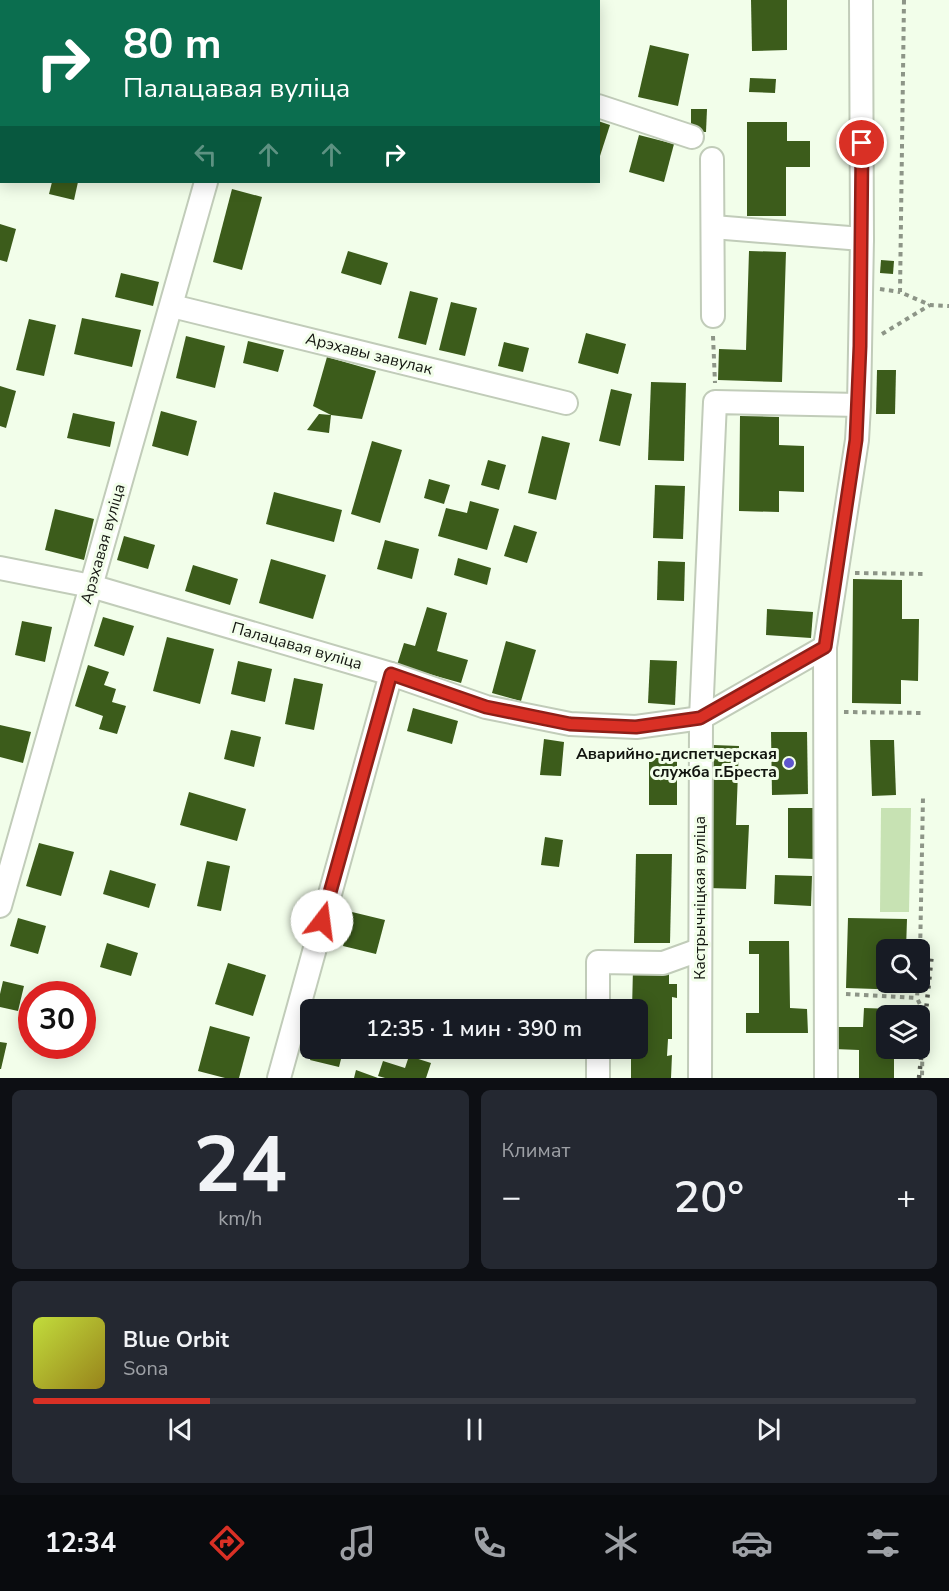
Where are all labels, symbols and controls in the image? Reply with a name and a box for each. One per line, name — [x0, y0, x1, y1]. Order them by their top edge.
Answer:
text: 80 m — [123, 16, 222, 73]
icon: right — [24, 24, 102, 102]
text: Палацавая вуліца — [123, 70, 350, 107]
pin — [836, 117, 887, 168]
icon: arrive — [845, 126, 878, 159]
icon: left — [189, 138, 222, 171]
icon: ahead — [252, 138, 285, 171]
icon: ahead — [315, 138, 348, 171]
icon: right — [378, 138, 411, 171]
street label: Арэхавы завулак — [303, 328, 435, 381]
street label: Арэхавая вуліца — [75, 481, 131, 607]
street label: Палацавая вуліца — [229, 617, 365, 675]
place label: Аварийно-диспетчерская служба г.Бреста — [576, 743, 777, 783]
marker: Аварийно-диспетчерская служба г.Бреста — [782, 756, 796, 770]
street label: Кастрычніцкая вуліца — [689, 816, 711, 980]
position arrow — [290, 889, 354, 953]
map controls — [876, 939, 930, 1059]
button: search — [876, 939, 930, 993]
speed limit sign: 30 — [18, 981, 96, 1059]
button: layers — [876, 1005, 930, 1059]
text: 12:35 · 1 мин · 390 m — [366, 1014, 582, 1044]
text: 24 — [193, 1112, 287, 1219]
text: Климат — [502, 1137, 570, 1164]
text: 20° — [673, 1167, 744, 1228]
text: − — [502, 1175, 521, 1220]
text: + — [896, 1175, 916, 1220]
text: km/h — [218, 1205, 262, 1232]
text: Blue Orbit — [123, 1325, 229, 1355]
text: Sona — [123, 1355, 168, 1382]
icon: previous — [164, 1413, 197, 1446]
icon: pause — [458, 1413, 491, 1446]
icon: next — [752, 1413, 785, 1446]
icon: directions — [206, 1522, 248, 1564]
icon: music — [337, 1522, 379, 1564]
icon: phone — [468, 1522, 510, 1564]
icon: climate — [600, 1522, 642, 1564]
icon: car — [731, 1522, 773, 1564]
icon: filters — [862, 1522, 904, 1564]
text: 12:34 — [45, 1525, 116, 1562]

